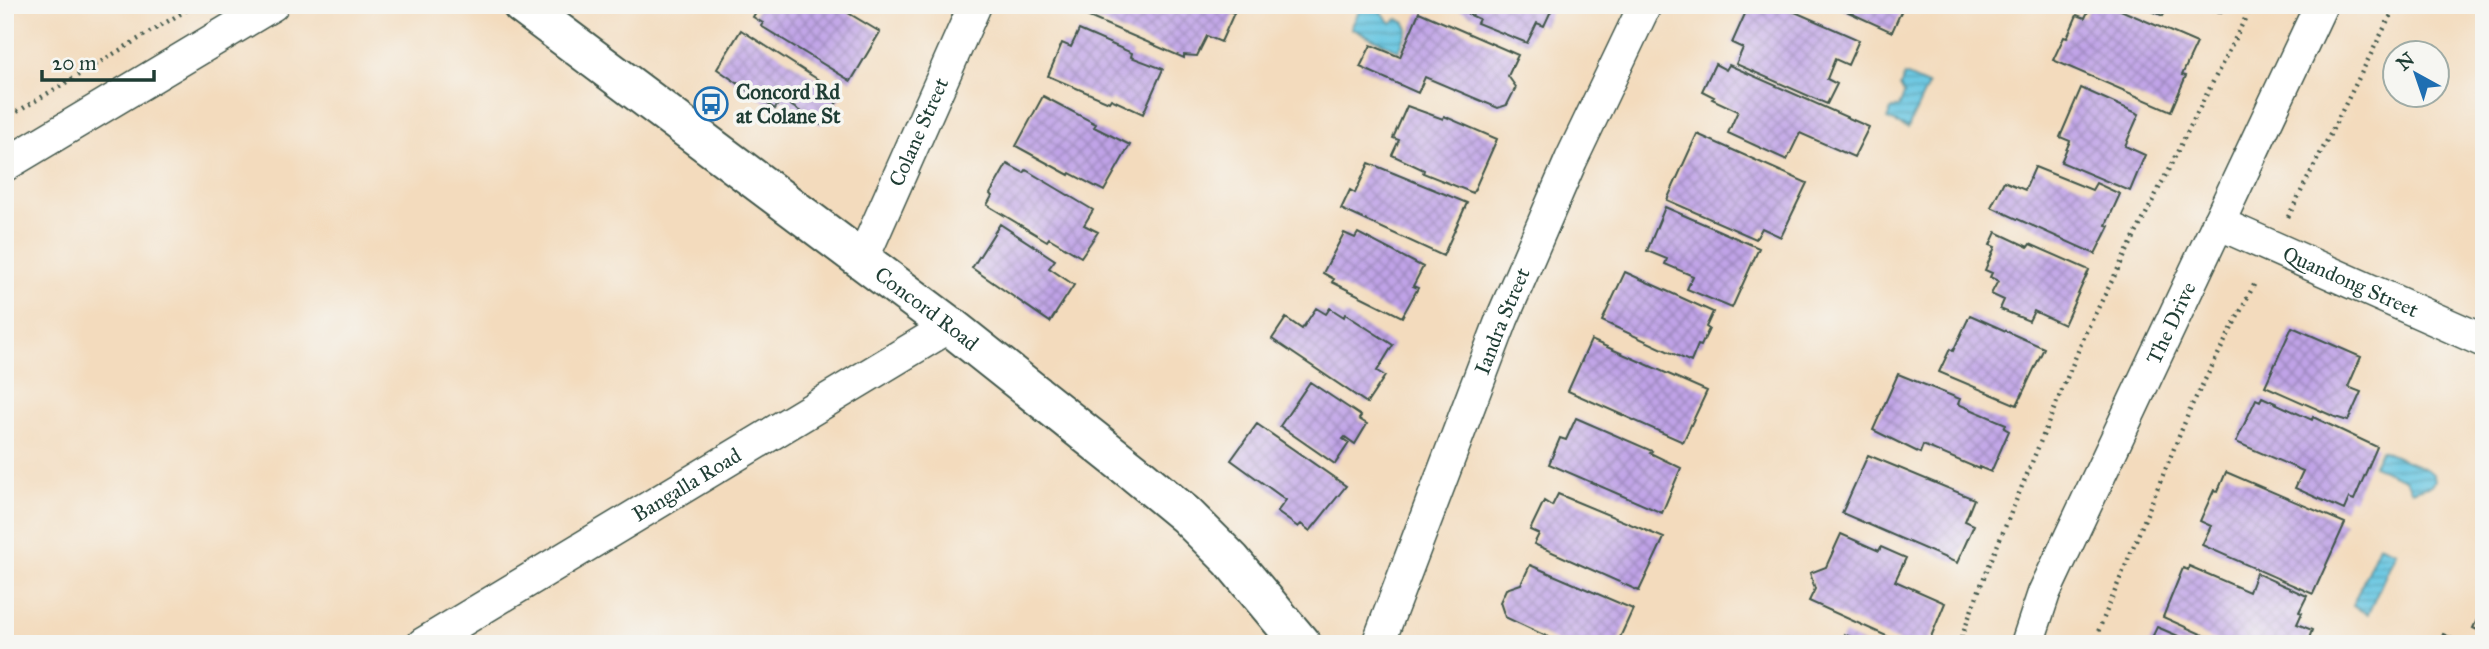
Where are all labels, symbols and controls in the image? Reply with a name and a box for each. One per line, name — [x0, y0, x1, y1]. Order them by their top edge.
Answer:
scale bar — [42, 38, 154, 82]
north arrow — [2380, 38, 2450, 108]
text: N — [2392, 47, 2419, 75]
text: 20 m — [52, 50, 97, 76]
street label: Colane Street — [883, 73, 954, 190]
place label: Concord Rd at Colane St — [736, 79, 841, 129]
bus stop icon: Concord Rd at Colane St — [692, 85, 730, 123]
street label: Quandong Street — [2279, 240, 2423, 323]
street label: Concord Road — [870, 261, 984, 357]
street label: Iandra Street — [1469, 263, 1536, 378]
street label: The Drive — [2141, 278, 2202, 368]
street label: Bangalla Road — [628, 442, 746, 528]

